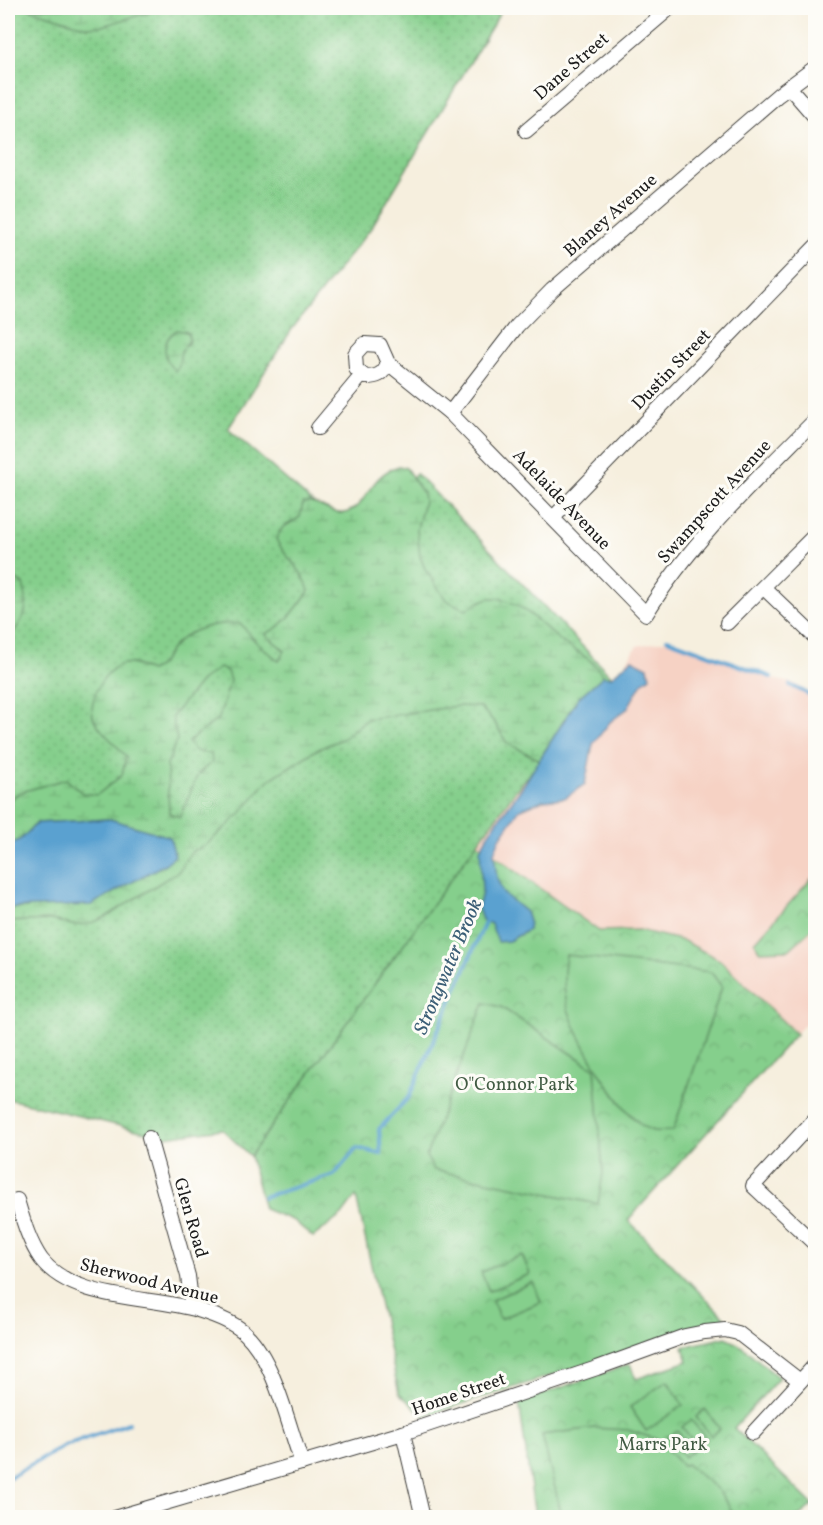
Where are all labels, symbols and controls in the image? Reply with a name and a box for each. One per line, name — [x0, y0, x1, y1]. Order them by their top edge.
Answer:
street label: Dane Street — [529, 27, 615, 107]
street label: Blaney Avenue — [559, 168, 663, 264]
street label: Dustin Street — [627, 324, 717, 416]
street label: Swampscott Avenue — [652, 434, 778, 570]
street label: Adelaide Avenue — [506, 444, 616, 556]
water label: Strongwater Brook — [408, 895, 490, 1039]
park label: O"Connor Park — [455, 1073, 575, 1098]
street label: Glen Road — [167, 1175, 213, 1261]
street label: Sherwood Avenue — [77, 1253, 221, 1311]
street label: Home Street — [408, 1367, 510, 1423]
park label: Marrs Park — [619, 1433, 708, 1458]

